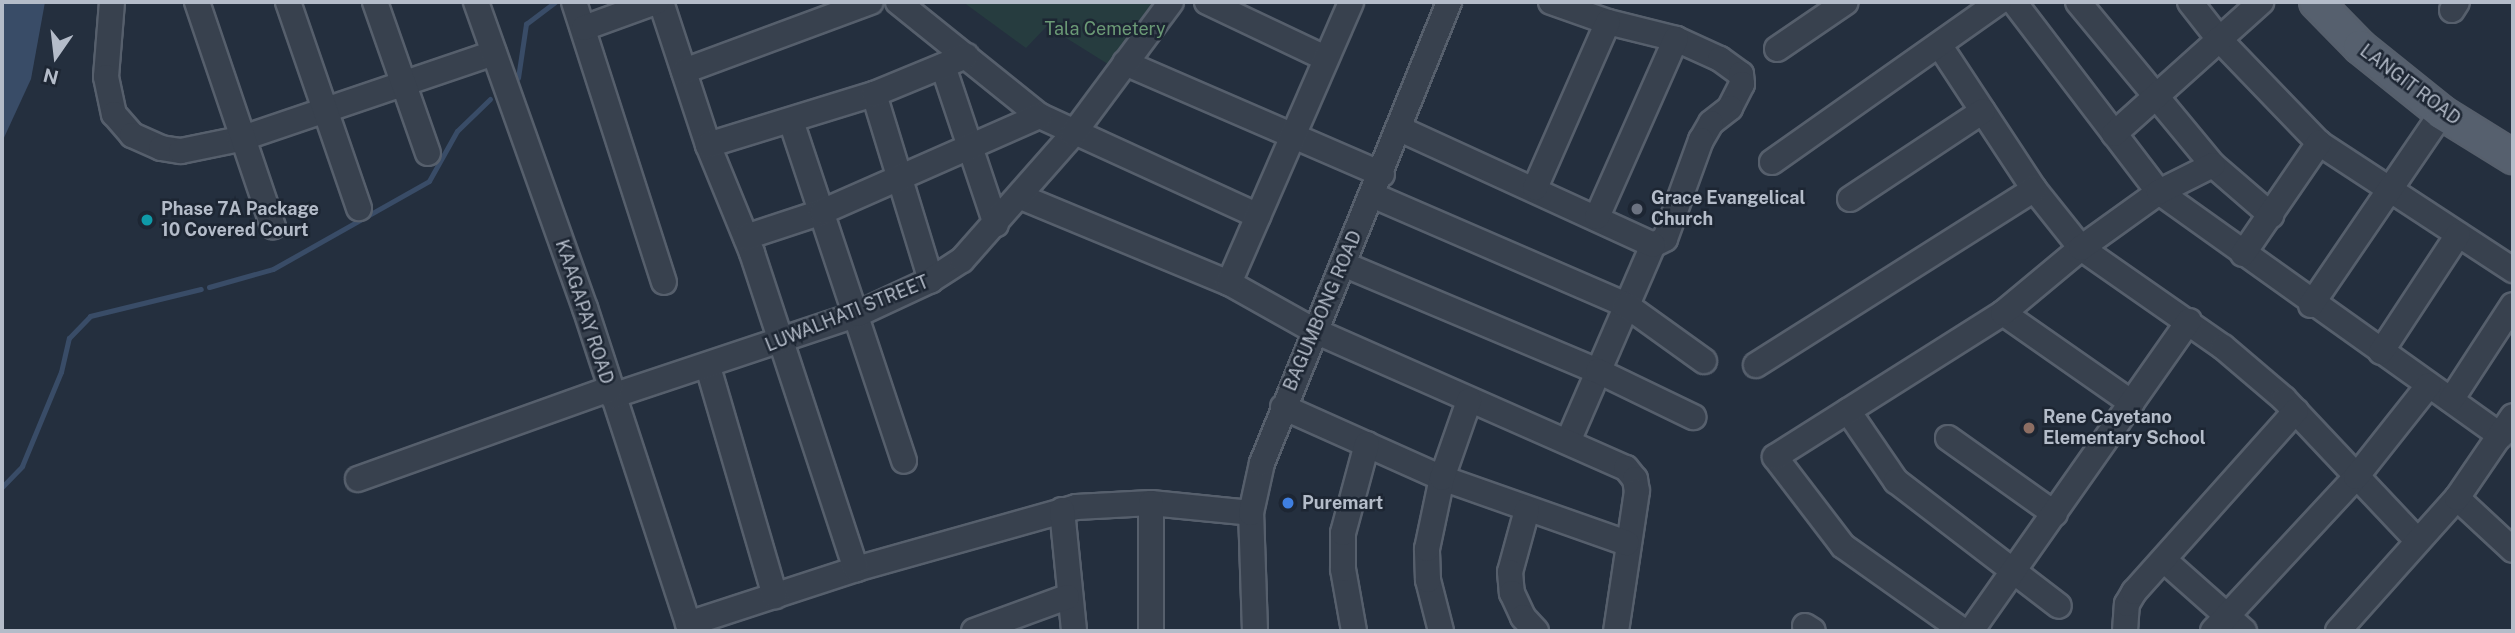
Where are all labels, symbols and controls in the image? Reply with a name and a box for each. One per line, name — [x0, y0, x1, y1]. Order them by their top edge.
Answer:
park label: Tala Cemetery — [1044, 18, 1166, 40]
north arrow — [21, 21, 91, 91]
street label: LANGIT ROAD — [2356, 40, 2464, 130]
text: N — [41, 64, 61, 89]
place label: Grace Evangelical Church — [1651, 188, 1805, 230]
place label: Phase 7A Package 10 Covered Court — [161, 199, 319, 242]
marker: Grace Evangelical Church — [1629, 201, 1645, 217]
marker: Phase 7A Package 10 Covered Court — [139, 212, 155, 228]
street label: BAGUMBONG ROAD — [1279, 228, 1367, 394]
street label: KAAGAPAY ROAD — [550, 237, 618, 387]
street label: LUWALHATI STREET — [762, 271, 932, 357]
place label: Rene Cayetano Elementary School — [2043, 407, 2206, 450]
marker: Rene Cayetano Elementary School — [2021, 420, 2037, 436]
place label: Puremart — [1302, 492, 1383, 514]
marker: Puremart — [1280, 495, 1296, 511]

